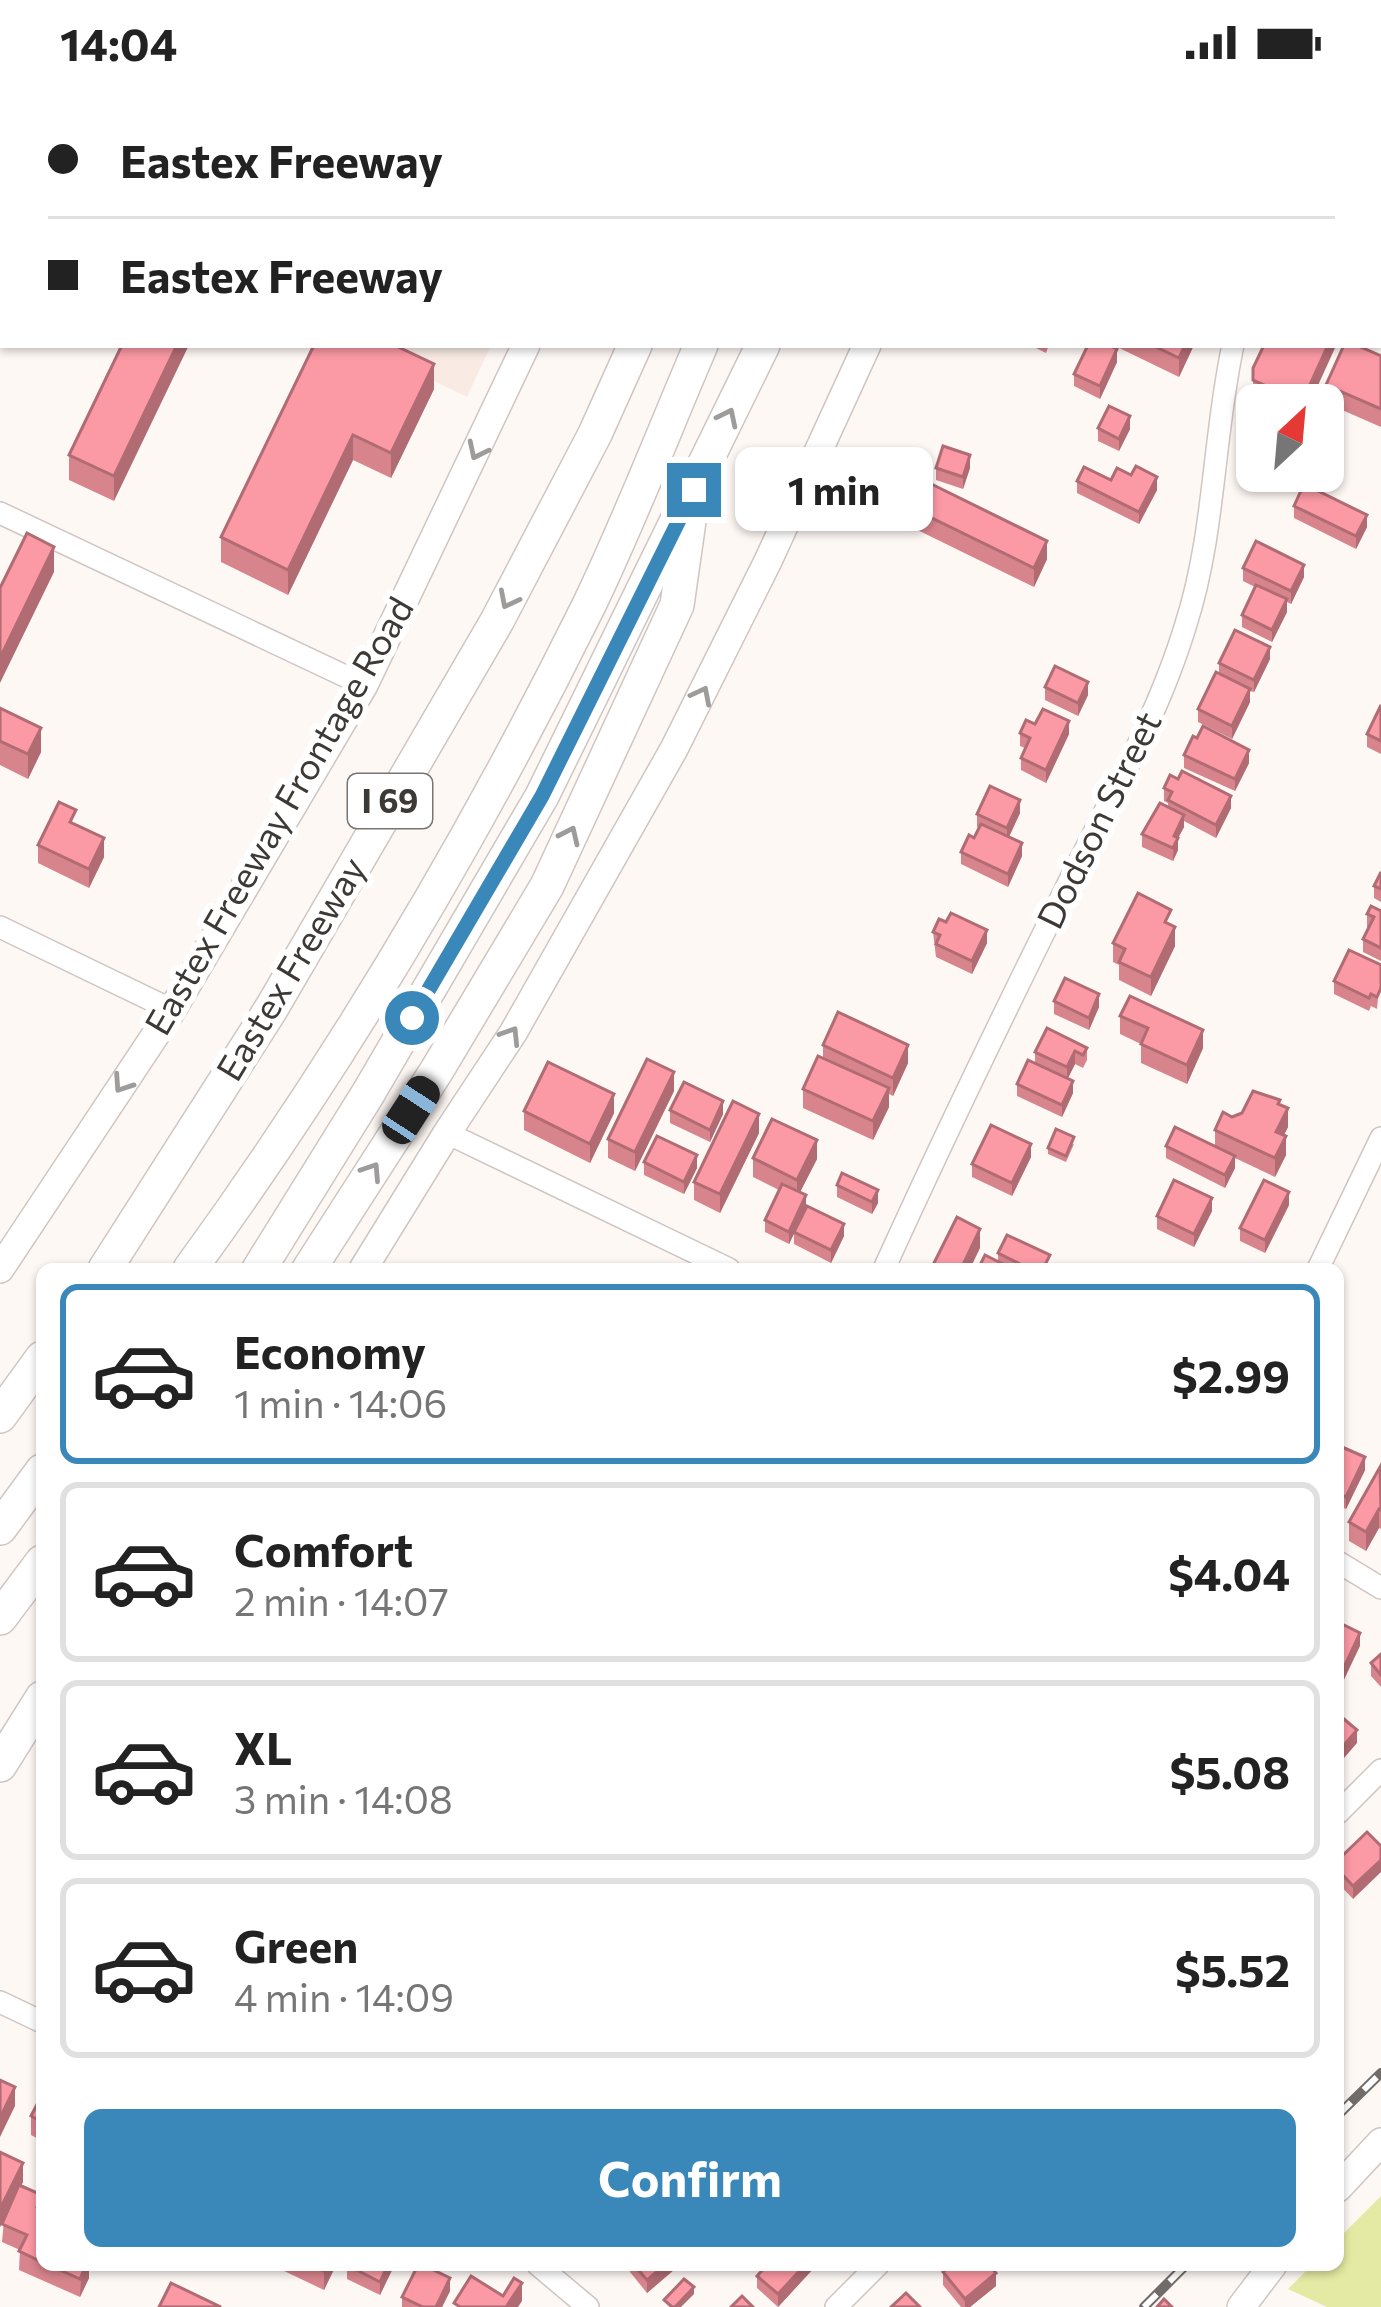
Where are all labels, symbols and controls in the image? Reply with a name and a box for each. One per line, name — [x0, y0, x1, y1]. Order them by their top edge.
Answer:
text: 14:04 — [60, 15, 177, 70]
text: Eastex Freeway — [120, 132, 443, 187]
text: Eastex Freeway — [120, 247, 443, 302]
north arrow — [1236, 384, 1344, 492]
map controls — [1236, 384, 1344, 492]
one-way arrow — [714, 408, 737, 429]
one-way arrow — [468, 439, 491, 460]
callout: 1 min — [736, 448, 934, 532]
route end — [667, 463, 721, 517]
text: 1 min — [788, 465, 880, 513]
one-way arrow — [500, 588, 523, 610]
street label: Eastex Freeway Frontage Road — [136, 589, 422, 1043]
one-way arrow — [687, 686, 711, 707]
street label: Dodson Street — [1026, 703, 1169, 935]
road number: I 69 — [348, 774, 432, 828]
one-way arrow — [556, 826, 580, 847]
street label: Eastex Freeway — [207, 849, 375, 1089]
route start — [385, 991, 439, 1045]
one-way arrow — [497, 1026, 519, 1048]
one-way arrow — [115, 1070, 137, 1092]
car — [376, 1070, 446, 1150]
one-way arrow — [358, 1162, 380, 1184]
icon: car — [90, 1320, 198, 1428]
text: Economy — [234, 1323, 426, 1378]
text: $2.99 — [1172, 1347, 1290, 1402]
text: 1 min · 14:06 — [234, 1378, 447, 1426]
icon: car — [90, 1518, 198, 1626]
text: Comfort — [234, 1521, 413, 1576]
text: $4.04 — [1168, 1545, 1290, 1600]
text: 2 min · 14:07 — [234, 1576, 449, 1624]
icon: car — [90, 1716, 198, 1824]
text: XL — [234, 1719, 292, 1774]
text: $5.08 — [1170, 1743, 1290, 1798]
text: 3 min · 14:08 — [234, 1774, 453, 1822]
icon: car — [90, 1914, 198, 2022]
text: Green — [234, 1917, 358, 1972]
text: $5.52 — [1175, 1941, 1290, 1996]
text: 4 min · 14:09 — [234, 1972, 454, 2020]
button: Confirm — [84, 2109, 1296, 2247]

